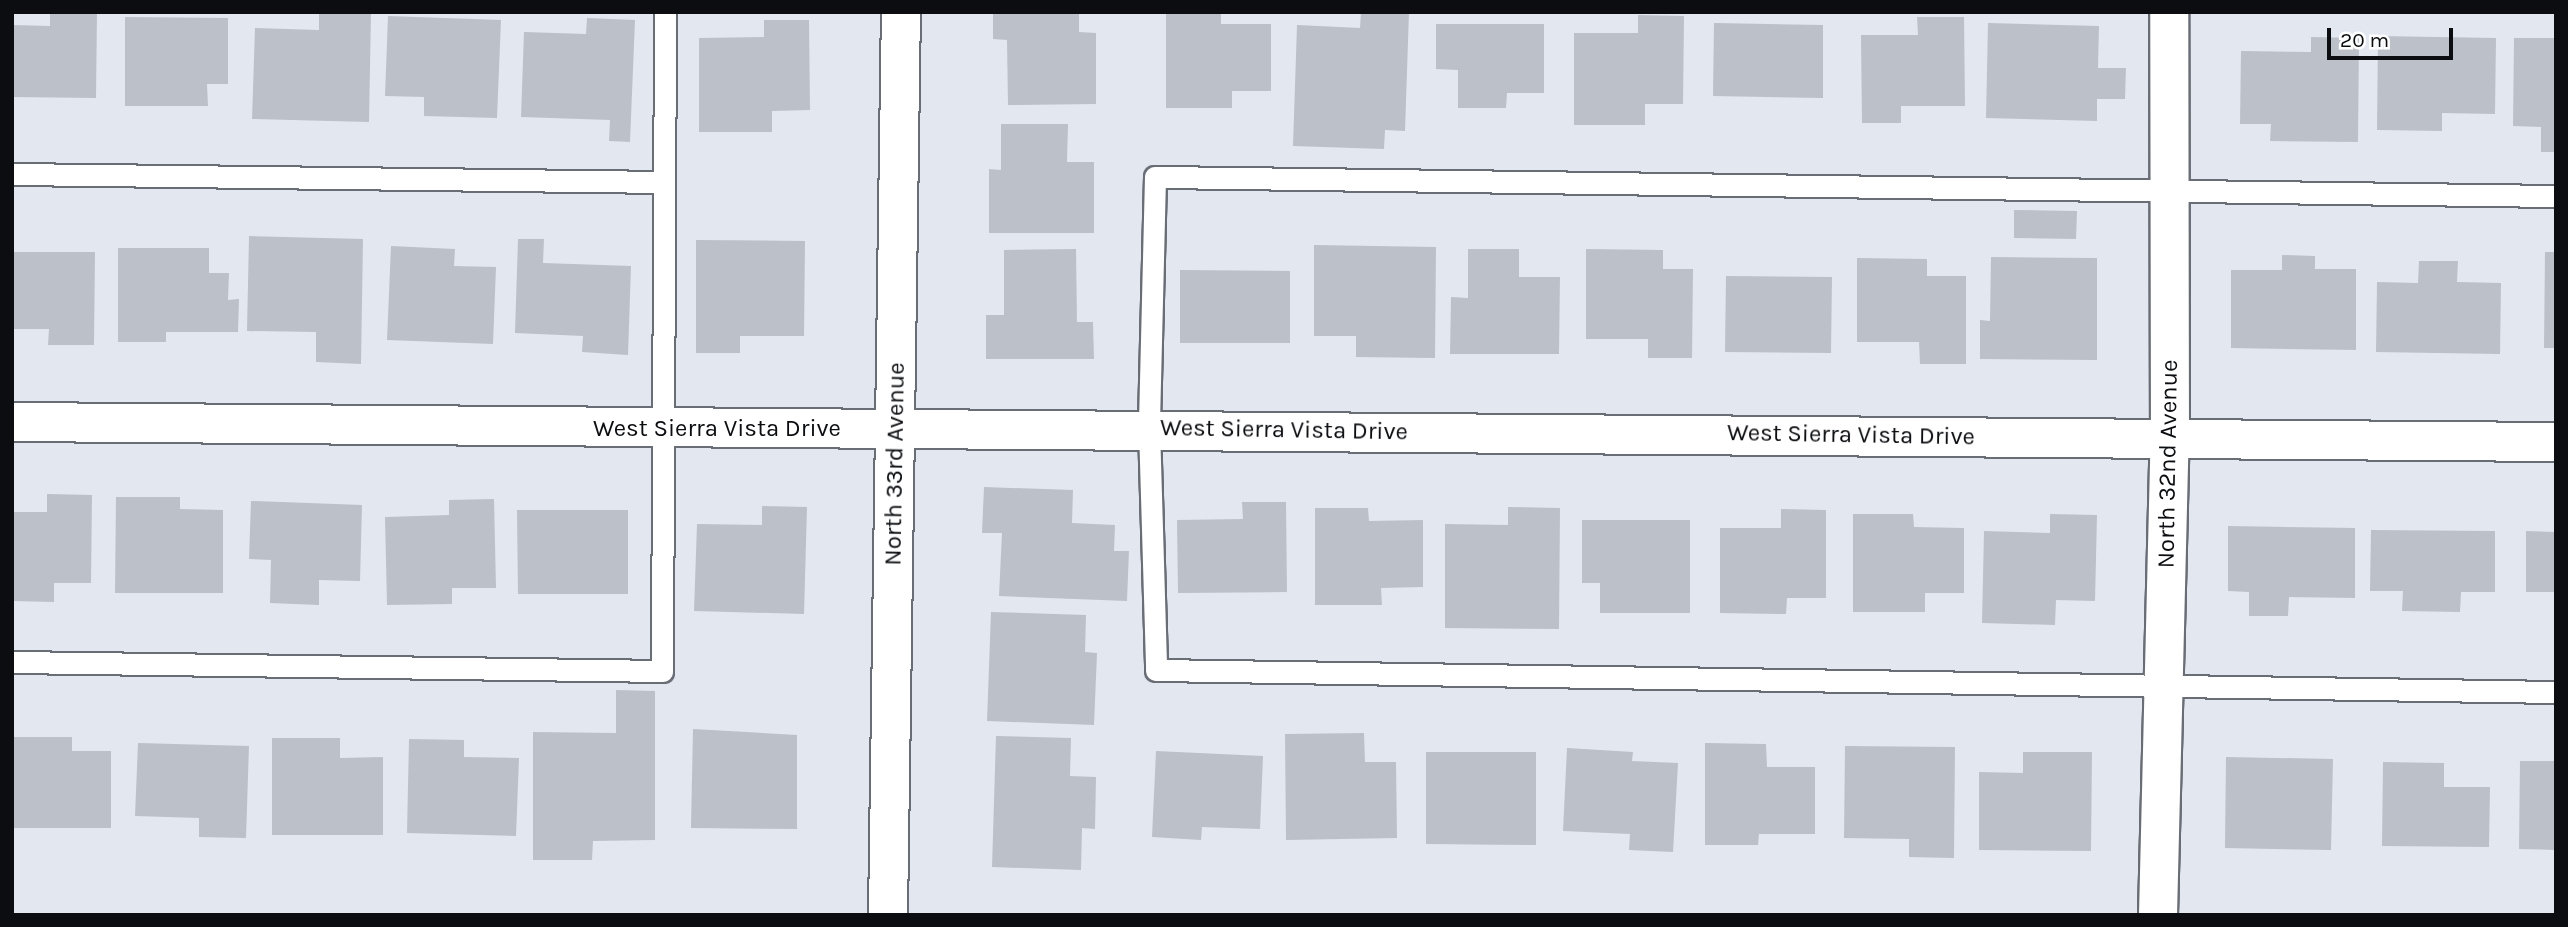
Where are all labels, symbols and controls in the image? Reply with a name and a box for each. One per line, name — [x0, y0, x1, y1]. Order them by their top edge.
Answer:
scale bar — [2330, 14, 2456, 58]
text: 20 m — [2340, 28, 2389, 52]
street label: North 32nd Avenue — [2152, 359, 2184, 569]
street label: North 33rd Avenue — [879, 362, 911, 566]
street label: West Sierra Vista Drive — [1160, 413, 1408, 447]
street label: West Sierra Vista Drive — [593, 415, 841, 443]
street label: West Sierra Vista Drive — [1727, 418, 1975, 452]

